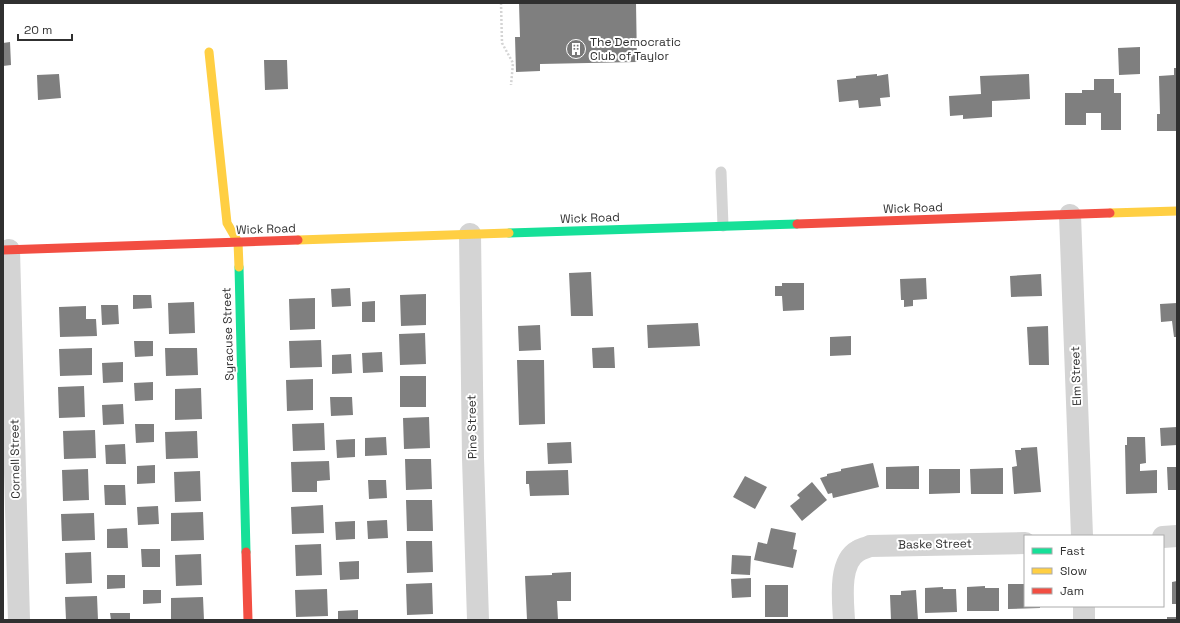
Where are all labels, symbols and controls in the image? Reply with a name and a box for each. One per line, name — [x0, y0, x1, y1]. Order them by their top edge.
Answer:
scale bar — [18, 16, 72, 42]
text: 20 m — [24, 22, 52, 38]
place label: The Democratic Club of Taylor — [590, 34, 681, 64]
building icon: The Democratic Club of Taylor — [565, 38, 587, 60]
street label: Wick Road — [883, 199, 943, 217]
street label: Wick Road — [560, 209, 620, 227]
street label: Wick Road — [236, 220, 296, 238]
street label: Syracuse Street — [218, 287, 238, 381]
street label: Elm Street — [1067, 346, 1085, 406]
street label: Pine Street — [463, 395, 481, 459]
street label: Cornell Street — [6, 419, 24, 499]
street label: Baske Street — [898, 535, 972, 553]
legend — [1024, 535, 1164, 607]
text: Fast — [1060, 543, 1085, 559]
text: Slow — [1060, 563, 1087, 579]
text: Jam — [1060, 583, 1084, 599]

